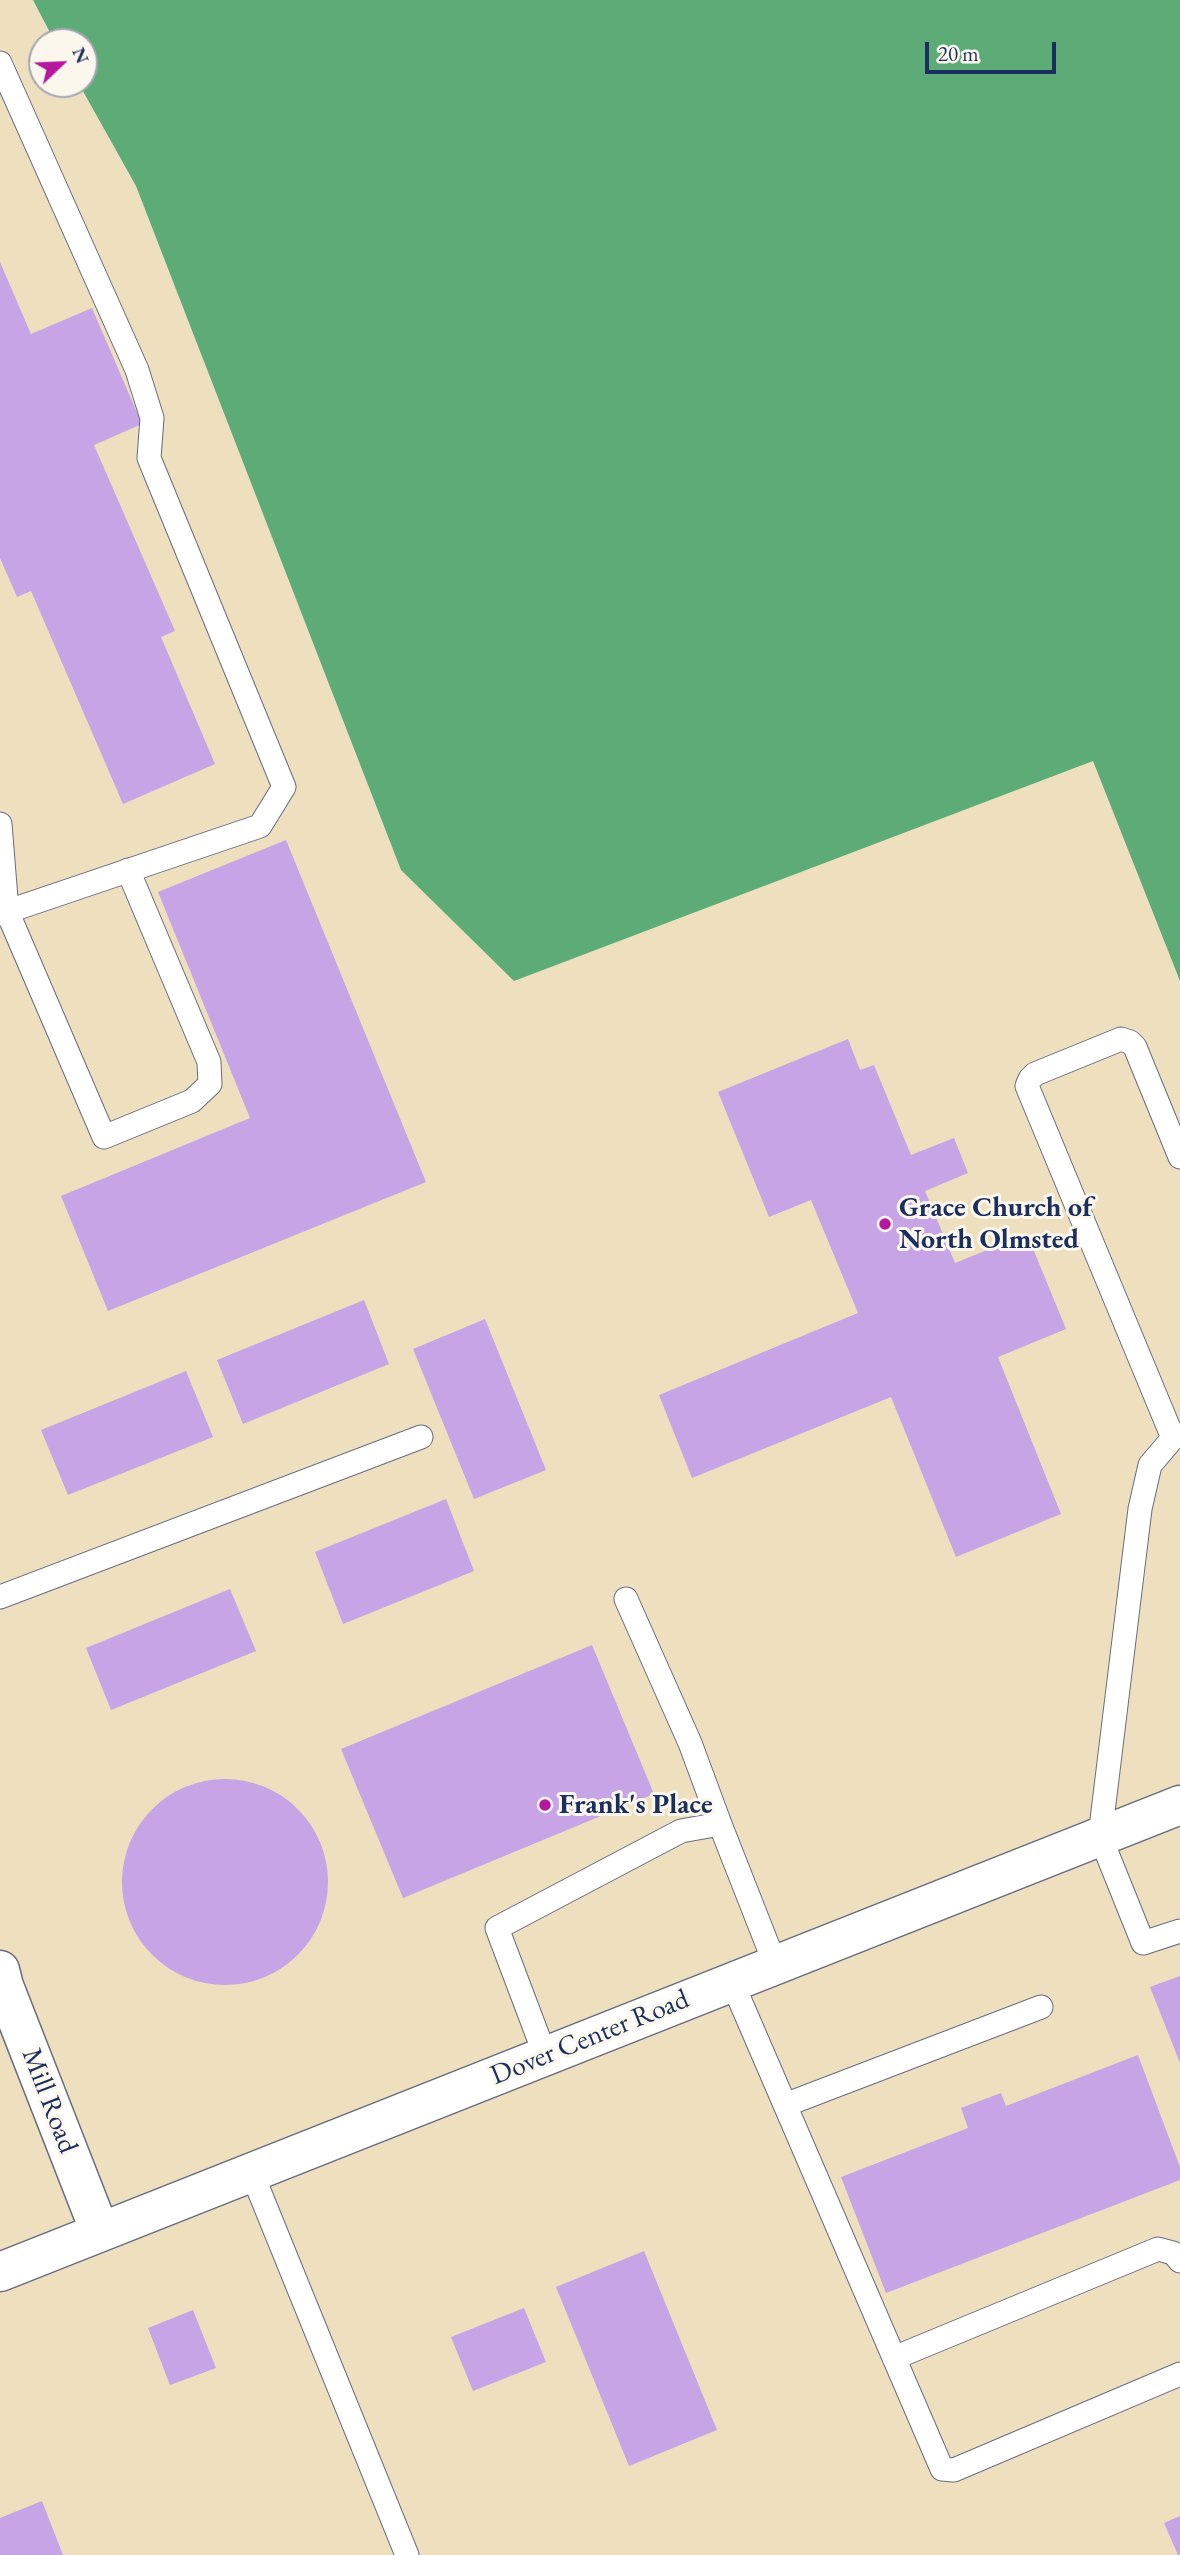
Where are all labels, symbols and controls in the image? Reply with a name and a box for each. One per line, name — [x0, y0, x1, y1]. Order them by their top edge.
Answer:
north arrow — [28, 28, 98, 98]
scale bar — [928, 28, 1059, 72]
text: 20 m — [938, 40, 979, 67]
text: N — [66, 43, 95, 67]
place label: Grace Church of North Olmsted — [899, 1191, 1092, 1257]
marker: Grace Church of North Olmsted — [877, 1216, 893, 1232]
place label: Frank's Place — [559, 1788, 713, 1822]
marker: Frank's Place — [537, 1797, 553, 1813]
street label: Dover Center Road — [486, 1983, 694, 2093]
street label: Mill Road — [14, 2044, 84, 2158]

